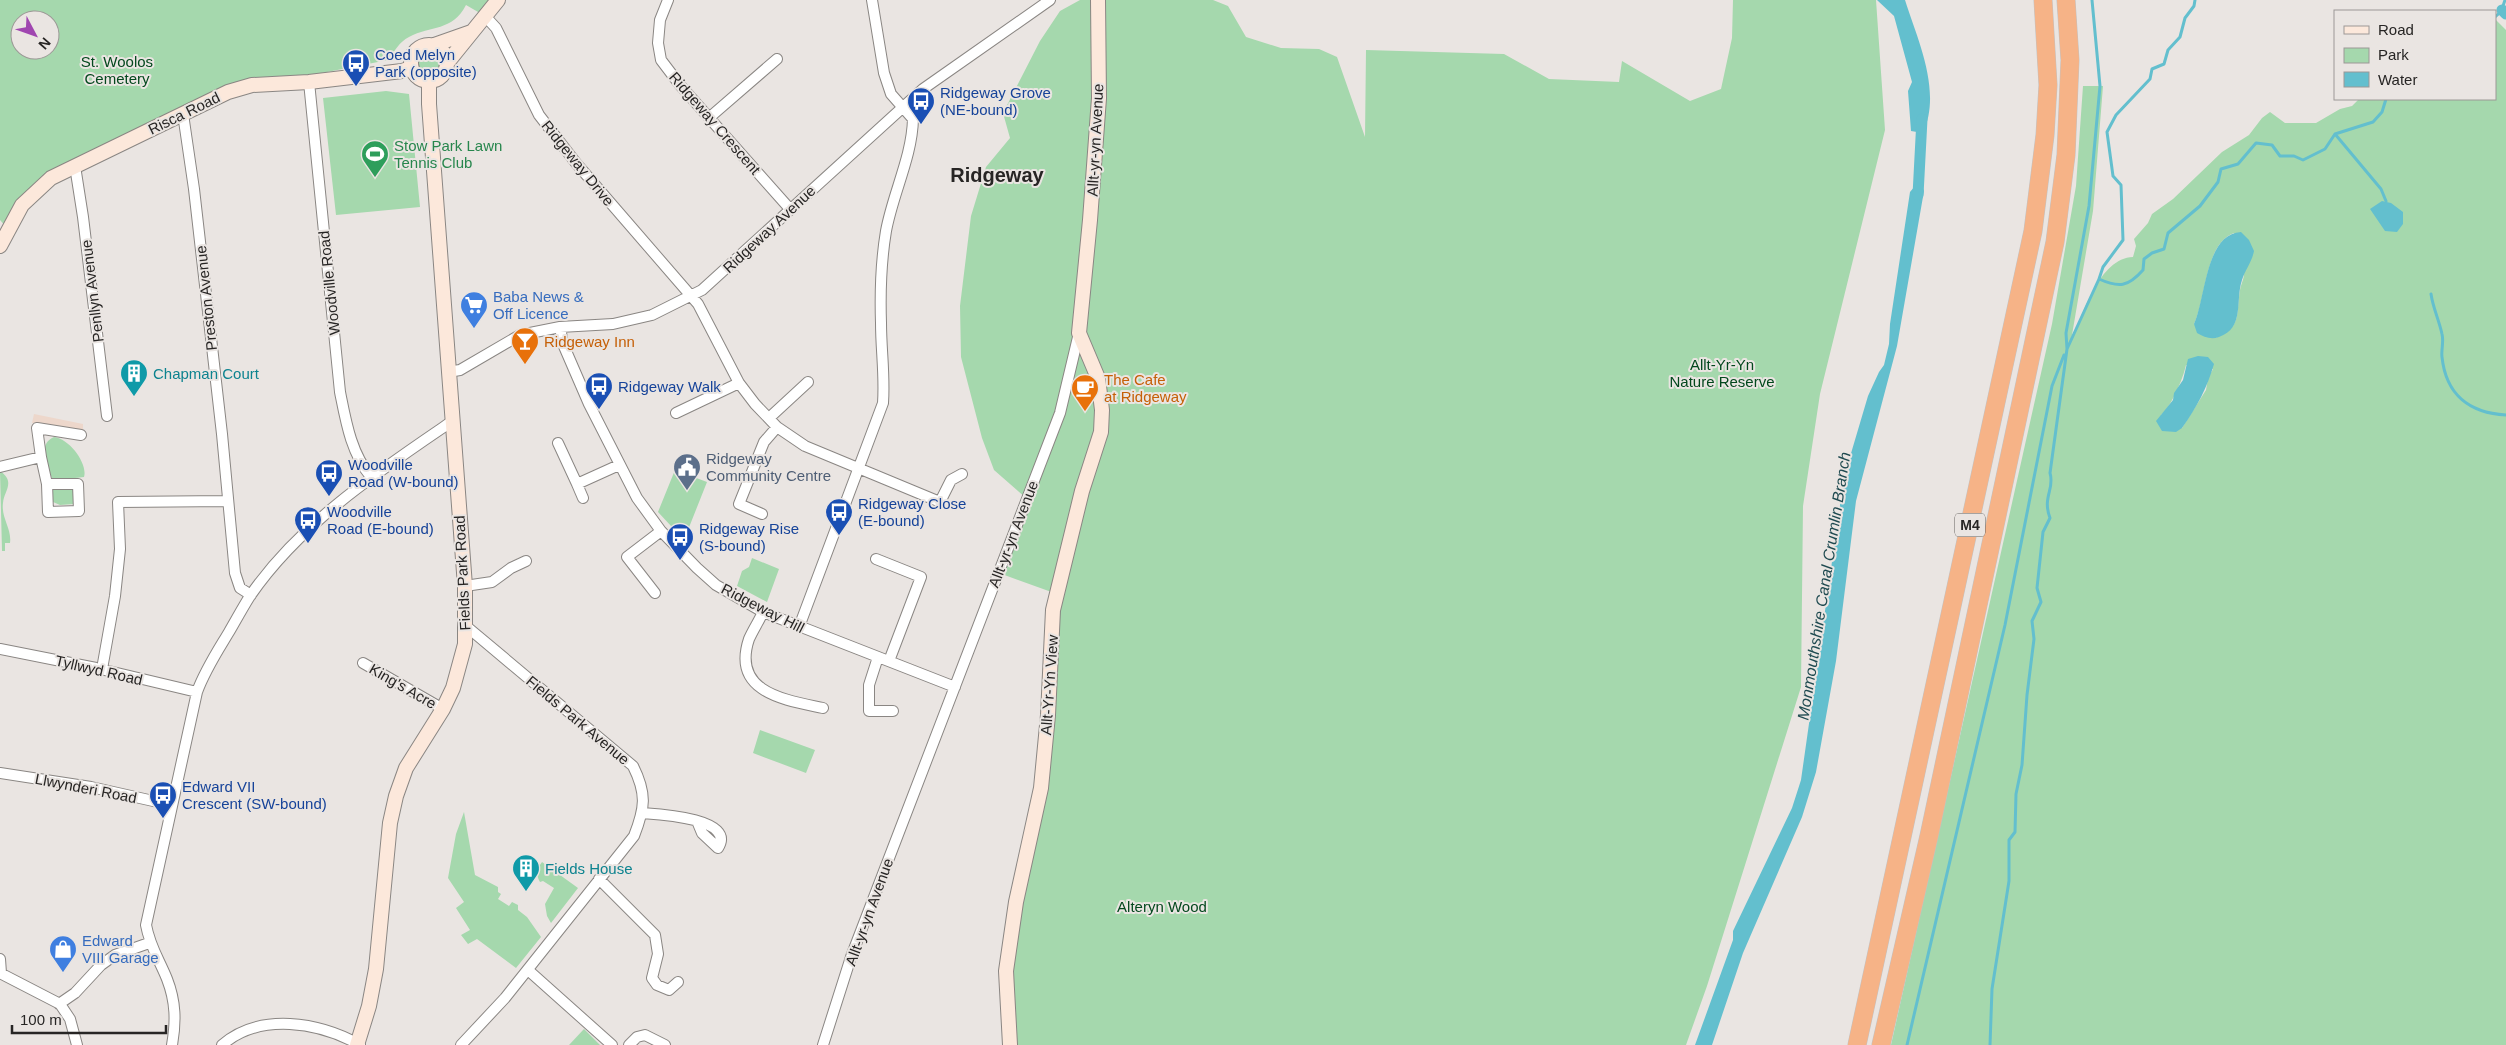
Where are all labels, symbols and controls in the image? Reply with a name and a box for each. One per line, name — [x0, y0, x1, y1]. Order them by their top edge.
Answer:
north arrow — [10, 10, 60, 60]
legend — [2334, 10, 2496, 100]
text: Road — [2378, 21, 2414, 38]
text: N — [35, 34, 54, 53]
place label: Coed Melyn Park (opposite) — [375, 46, 477, 80]
text: Park — [2378, 46, 2409, 63]
bus stop icon: Coed Melyn Park (opposite) — [341, 48, 371, 87]
park label: St. Woolos Cemetery — [81, 53, 153, 87]
street label: Ridgeway Crescent — [666, 68, 765, 178]
text: Water — [2378, 71, 2417, 88]
street label: Allt-yr-yn Avenue — [1084, 83, 1106, 197]
place label: Ridgeway Grove (NE-bound) — [940, 84, 1051, 118]
bus stop icon: Ridgeway Grove (NE-bound) — [906, 86, 936, 125]
street label: Risca Road — [145, 88, 223, 138]
street label: Ridgeway Drive — [538, 117, 618, 209]
place label: Stow Park Lawn Tennis Club — [394, 137, 502, 171]
sports icon: Stow Park Lawn Tennis Club — [360, 139, 390, 178]
district label: Ridgeway — [950, 164, 1045, 186]
street label: Ridgeway Avenue — [719, 182, 819, 276]
street label: Woodville Road — [315, 230, 343, 336]
street label: Penllyn Avenue — [77, 239, 107, 343]
street label: Preston Avenue — [192, 245, 220, 351]
place label: Baba News & Off Licence — [493, 288, 584, 322]
supermarket icon: Baba News & Off Licence — [459, 290, 489, 329]
bar icon: Ridgeway Inn — [510, 326, 540, 365]
place label: Ridgeway Inn — [544, 333, 635, 350]
park label: Allt-Yr-Yn Nature Reserve — [1669, 356, 1775, 390]
building icon: Chapman Court — [119, 358, 149, 397]
place label: Chapman Court — [153, 365, 260, 382]
bus stop icon: Ridgeway Walk — [584, 371, 614, 410]
place label: The Cafe at Ridgeway — [1104, 371, 1187, 405]
cafe icon: The Cafe at Ridgeway — [1070, 373, 1100, 412]
place label: Ridgeway Walk — [618, 378, 721, 395]
place label: Ridgeway Community Centre — [706, 450, 831, 484]
water label: Monmouthshire Canal Crumlin Branch — [1794, 451, 1854, 721]
public building icon: Ridgeway Community Centre — [672, 452, 702, 491]
place label: Woodville Road (W-bound) — [348, 456, 459, 490]
bus stop icon: Woodville Road (W-bound) — [314, 458, 344, 497]
street label: Allt-yr-yn Avenue — [985, 478, 1041, 590]
place label: Ridgeway Close (E-bound) — [858, 495, 966, 529]
bus stop icon: Ridgeway Close (E-bound) — [824, 497, 854, 536]
place label: Woodville Road (E-bound) — [327, 503, 434, 537]
bus stop icon: Woodville Road (E-bound) — [293, 505, 323, 544]
road number: M4 — [1955, 514, 1985, 536]
street label: Fields Park Road — [451, 515, 473, 631]
place label: Ridgeway Rise (S-bound) — [699, 520, 799, 554]
bus stop icon: Ridgeway Rise (S-bound) — [665, 522, 695, 561]
street label: Ridgeway Hill — [719, 580, 807, 636]
street label: Allt-Yr-Yn View — [1037, 634, 1061, 736]
street label: Tyllwyd Road — [54, 652, 144, 688]
street label: King's Acre — [366, 660, 440, 712]
street label: Fields Park Avenue — [523, 672, 633, 768]
street label: Llwynderi Road — [34, 770, 138, 806]
place label: Edward VII Crescent (SW-bound) — [182, 778, 327, 812]
bus stop icon: Edward VII Crescent (SW-bound) — [148, 780, 178, 819]
building icon: Fields House — [511, 853, 541, 892]
street label: Allt-yr-yn Avenue — [842, 856, 896, 968]
place label: Fields House — [545, 860, 633, 877]
park label: Alteryn Wood — [1117, 898, 1207, 915]
place label: Edward VIII Garage — [82, 932, 159, 966]
shop icon: Edward VIII Garage — [48, 934, 78, 973]
scale bar — [12, 1002, 166, 1034]
text: 100 m — [20, 1011, 62, 1028]

